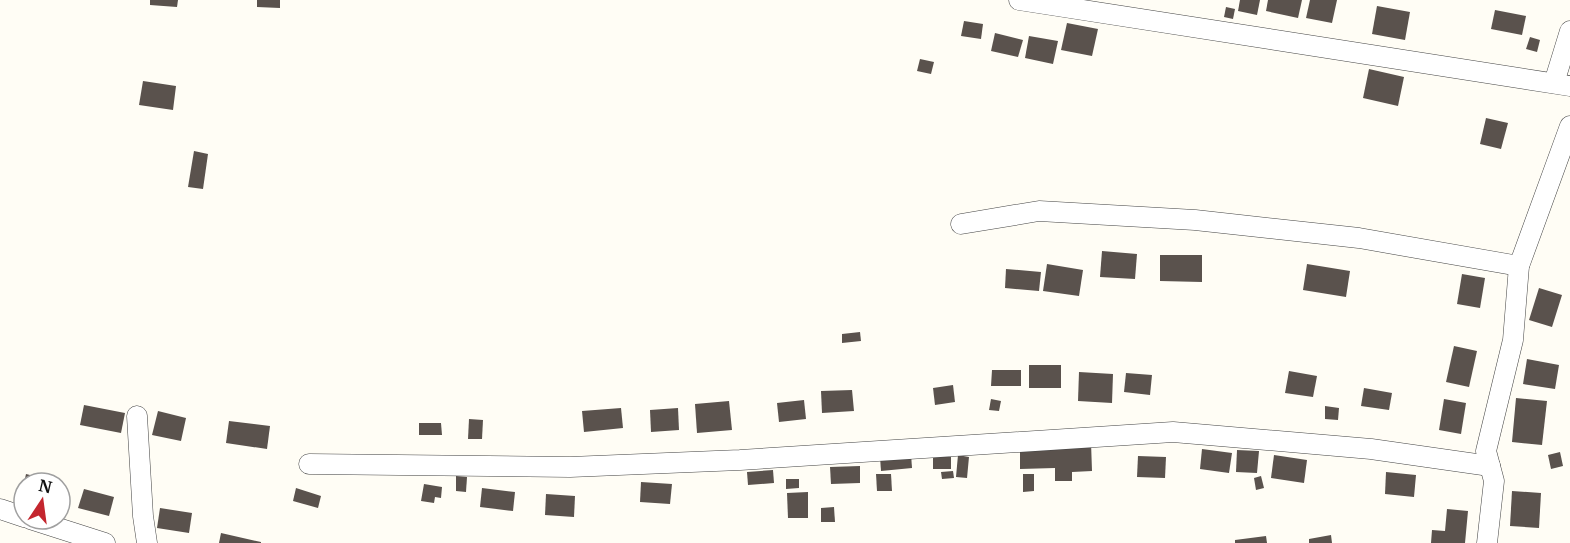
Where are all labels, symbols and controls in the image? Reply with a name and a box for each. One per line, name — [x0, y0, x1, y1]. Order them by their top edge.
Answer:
north arrow — [12, 471, 72, 531]
text: N — [37, 475, 54, 498]

